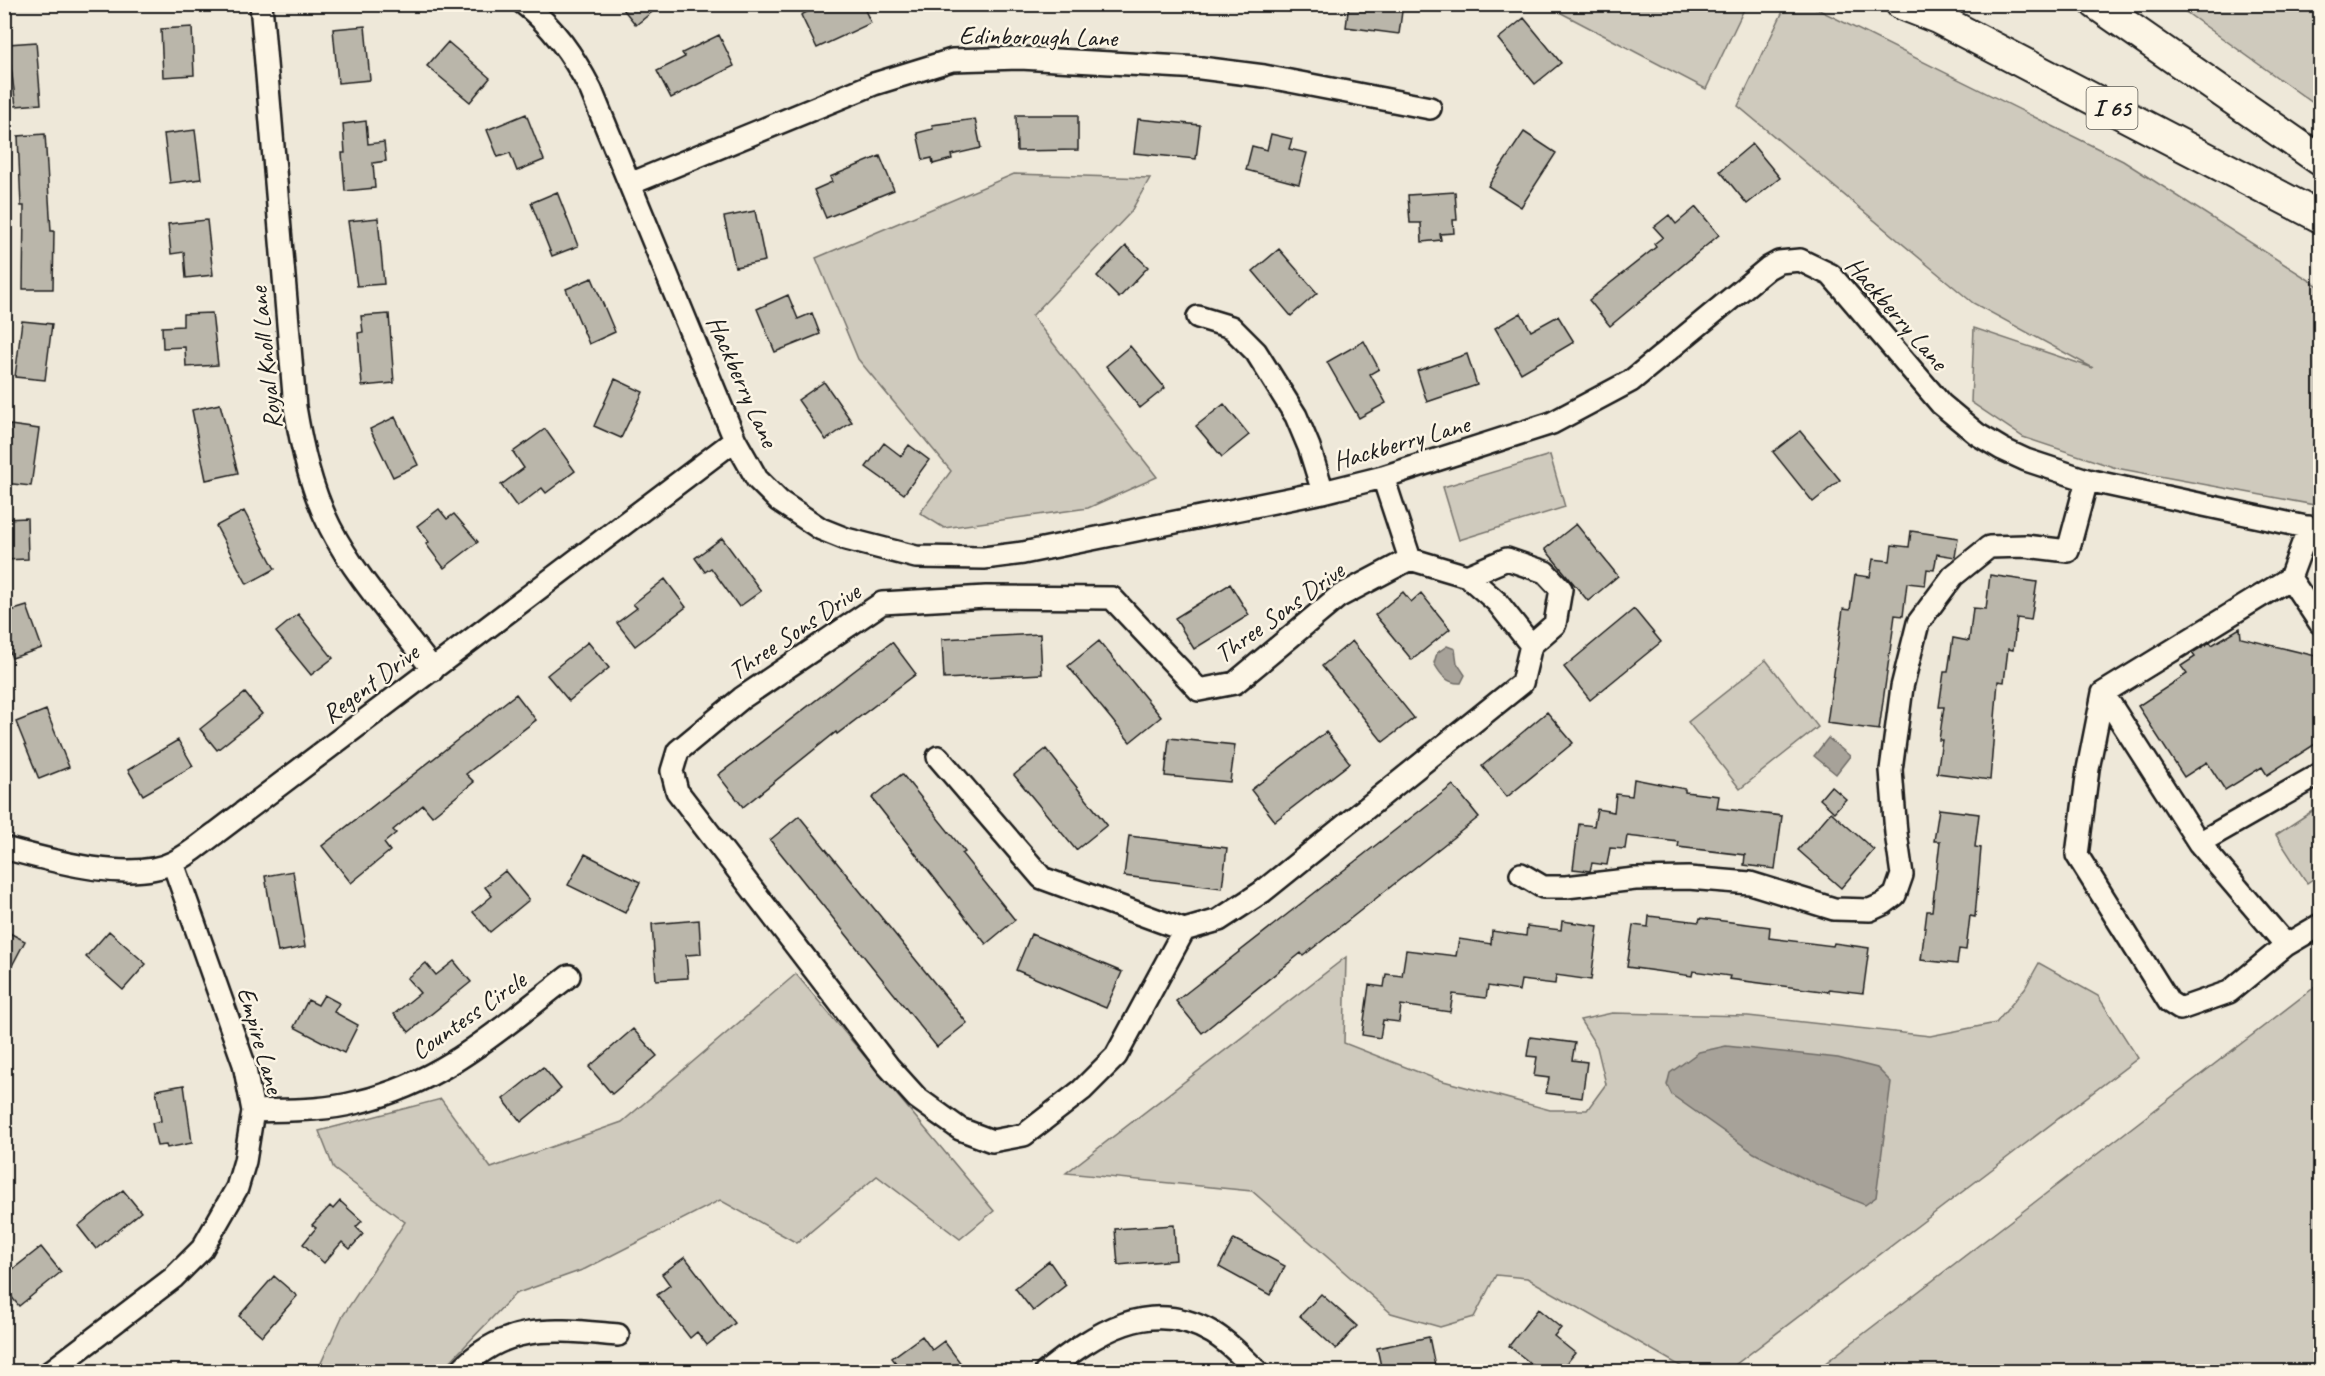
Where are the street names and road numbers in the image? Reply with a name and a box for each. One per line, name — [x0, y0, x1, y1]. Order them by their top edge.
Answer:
street label: Edinborough Lane — [959, 19, 1119, 54]
road number: I 65 — [2086, 87, 2138, 129]
street label: Hackberry Lane — [1838, 250, 1957, 379]
street label: Royal Knoll Lane — [241, 284, 289, 431]
street label: Hackberry Lane — [699, 310, 787, 454]
street label: Hackberry Lane — [1329, 407, 1476, 478]
street label: Three Sons Drive — [1208, 553, 1352, 670]
street label: Three Sons Drive — [722, 574, 868, 688]
street label: Regent Drive — [315, 635, 427, 731]
street label: Countess Circle — [404, 963, 533, 1067]
street label: Empire Lane — [230, 983, 292, 1100]

